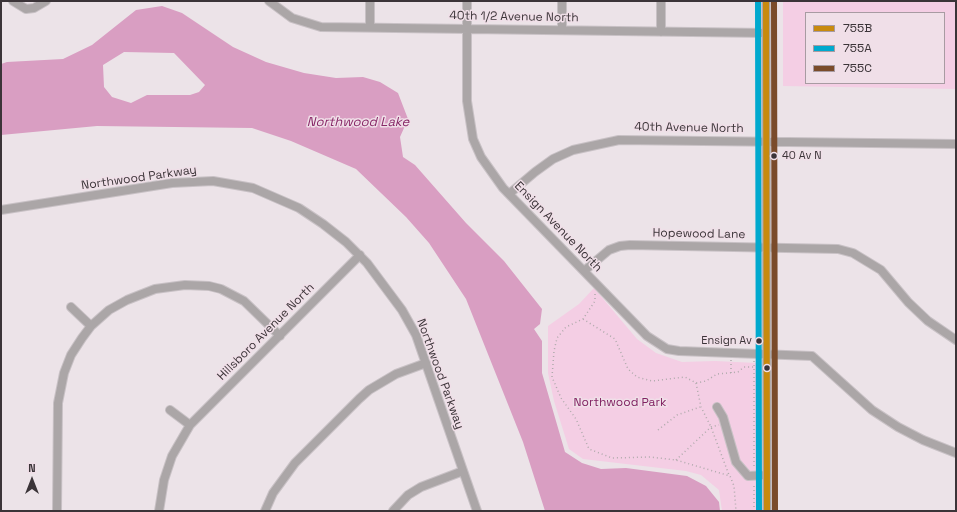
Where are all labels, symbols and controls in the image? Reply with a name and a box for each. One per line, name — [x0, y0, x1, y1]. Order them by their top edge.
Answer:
street label: 40th 1/2 Avenue North — [449, 9, 579, 25]
legend — [805, 12, 945, 84]
text: 755B — [843, 20, 872, 36]
text: 755A — [843, 40, 872, 56]
text: 755C — [843, 60, 872, 76]
water label: Northwood Lake — [307, 114, 409, 130]
street label: 40th Avenue North — [634, 120, 744, 136]
place label: 40 Av N — [782, 149, 822, 163]
marker: 40 Av N — [769, 151, 779, 161]
street label: Northwood Parkway — [80, 163, 198, 193]
street label: Ensign Avenue North — [511, 179, 605, 275]
street label: Hopewood Lane — [652, 226, 746, 242]
street label: Hillsboro Avenue North — [215, 281, 317, 383]
street label: Northwood Parkway — [413, 317, 467, 431]
place label: Ensign Av — [701, 334, 752, 348]
marker: Ensign Av — [754, 336, 764, 346]
unlabelled marker — [762, 363, 772, 373]
park label: Northwood Park — [574, 396, 666, 410]
north arrow — [12, 460, 52, 500]
text: N — [28, 461, 36, 475]

